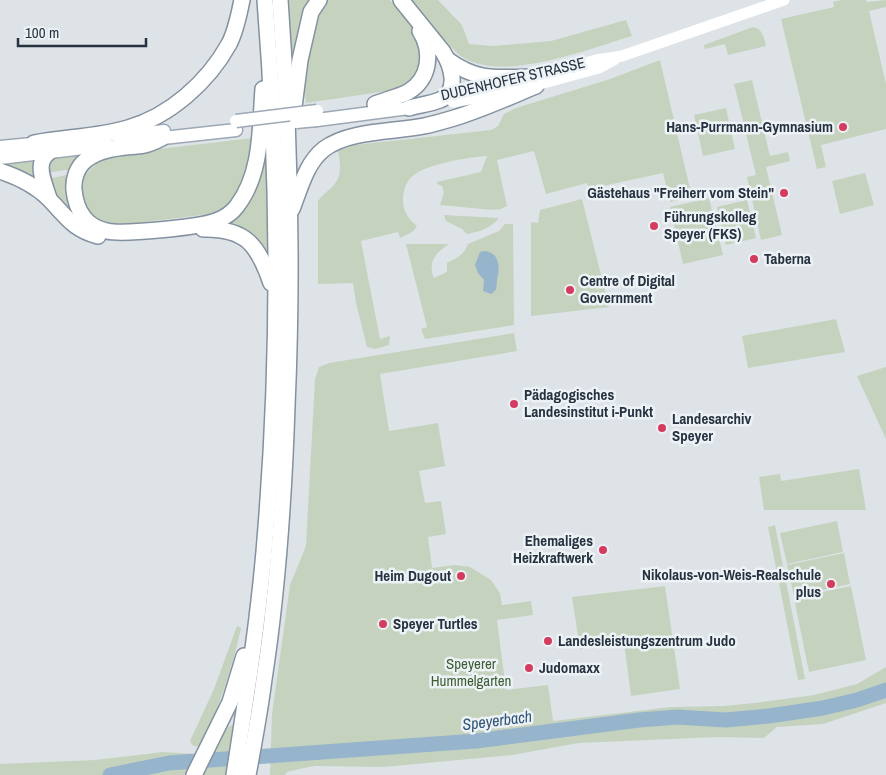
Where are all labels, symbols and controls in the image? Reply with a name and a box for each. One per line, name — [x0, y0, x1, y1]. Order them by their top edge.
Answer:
scale bar — [18, 15, 145, 47]
text: 100 m — [25, 22, 59, 43]
street label: DUDENHOFER STRASSE — [439, 52, 587, 105]
place label: Hans-Purrmann-Gymnasium — [666, 116, 833, 137]
marker: Hans-Purrmann-Gymnasium — [837, 121, 849, 133]
place label: Gästehaus "Freiherr vom Stein" — [587, 182, 774, 203]
marker: Gästehaus "Freiherr vom Stein" — [778, 187, 790, 199]
place label: Führungskolleg Speyer (FKS) — [664, 206, 757, 244]
marker: Führungskolleg Speyer (FKS) — [648, 220, 660, 232]
place label: Taberna — [764, 248, 811, 269]
marker: Taberna — [748, 253, 760, 265]
place label: Centre of Digital Government — [580, 270, 675, 308]
marker: Centre of Digital Government — [564, 284, 576, 296]
place label: Pädagogisches Landesinstitut i-Punkt — [524, 384, 653, 422]
marker: Pädagogisches Landesinstitut i-Punkt — [508, 398, 520, 410]
place label: Landesarchiv Speyer — [672, 408, 751, 446]
marker: Landesarchiv Speyer — [656, 422, 668, 434]
place label: Ehemaliges Heizkraftwerk — [513, 530, 593, 568]
marker: Ehemaliges Heizkraftwerk — [597, 544, 609, 556]
place label: Nikolaus-von-Weis-Realschule plus — [642, 564, 821, 602]
place label: Heim Dugout — [374, 565, 451, 586]
marker: Heim Dugout — [455, 570, 467, 582]
marker: Nikolaus-von-Weis-Realschule plus — [825, 578, 837, 590]
place label: Speyer Turtles — [393, 613, 478, 634]
marker: Speyer Turtles — [377, 618, 389, 630]
place label: Landesleistungszentrum Judo — [558, 630, 736, 651]
marker: Landesleistungszentrum Judo — [542, 635, 554, 647]
park label: Speyerer Hummelgarten — [431, 653, 511, 691]
place label: Judomaxx — [539, 657, 600, 678]
marker: Judomaxx — [523, 662, 535, 674]
water label: Speyerbach — [461, 705, 533, 735]

